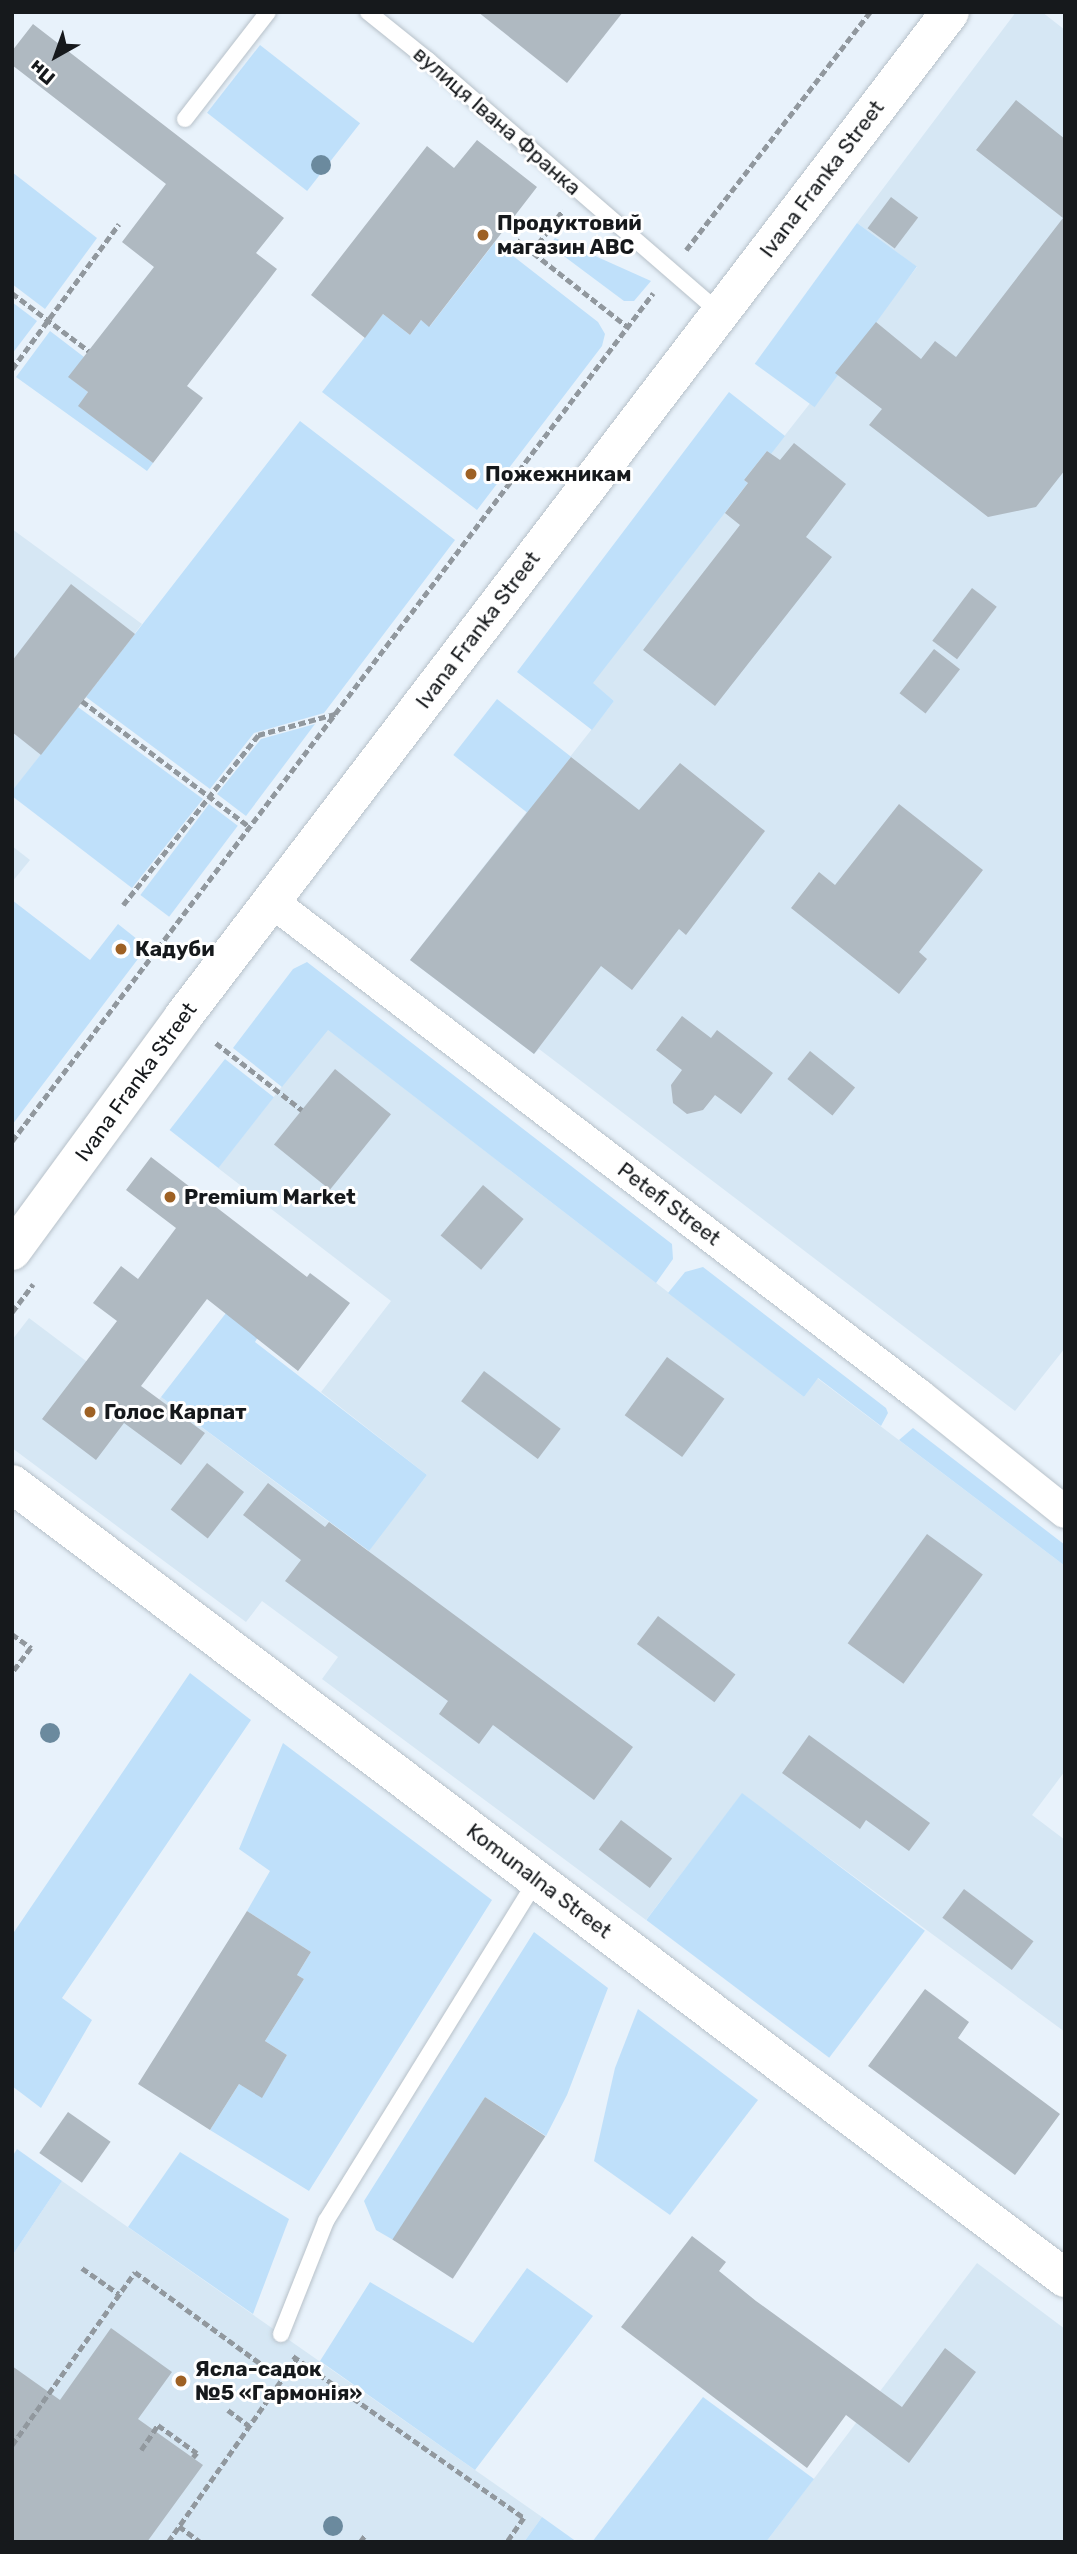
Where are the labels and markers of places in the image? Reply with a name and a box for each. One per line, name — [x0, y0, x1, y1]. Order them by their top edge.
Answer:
place label: Продуктовий магазин ABC — [497, 210, 642, 260]
marker: Продуктовий магазин ABC — [475, 227, 491, 243]
place label: Пожежникам — [485, 461, 631, 487]
marker: Пожежникам — [463, 466, 479, 482]
place label: Кадуби — [135, 936, 215, 962]
marker: Кадуби — [113, 941, 129, 957]
place label: Premium Market — [184, 1184, 356, 1210]
marker: Premium Market — [162, 1189, 178, 1205]
place label: Голос Карпат — [104, 1399, 247, 1425]
marker: Голос Карпат — [82, 1404, 98, 1420]
place label: Ясла-садок №5 «Гармонія» — [195, 2356, 362, 2406]
marker: Ясла-садок №5 «Гармонія» — [173, 2373, 189, 2389]

